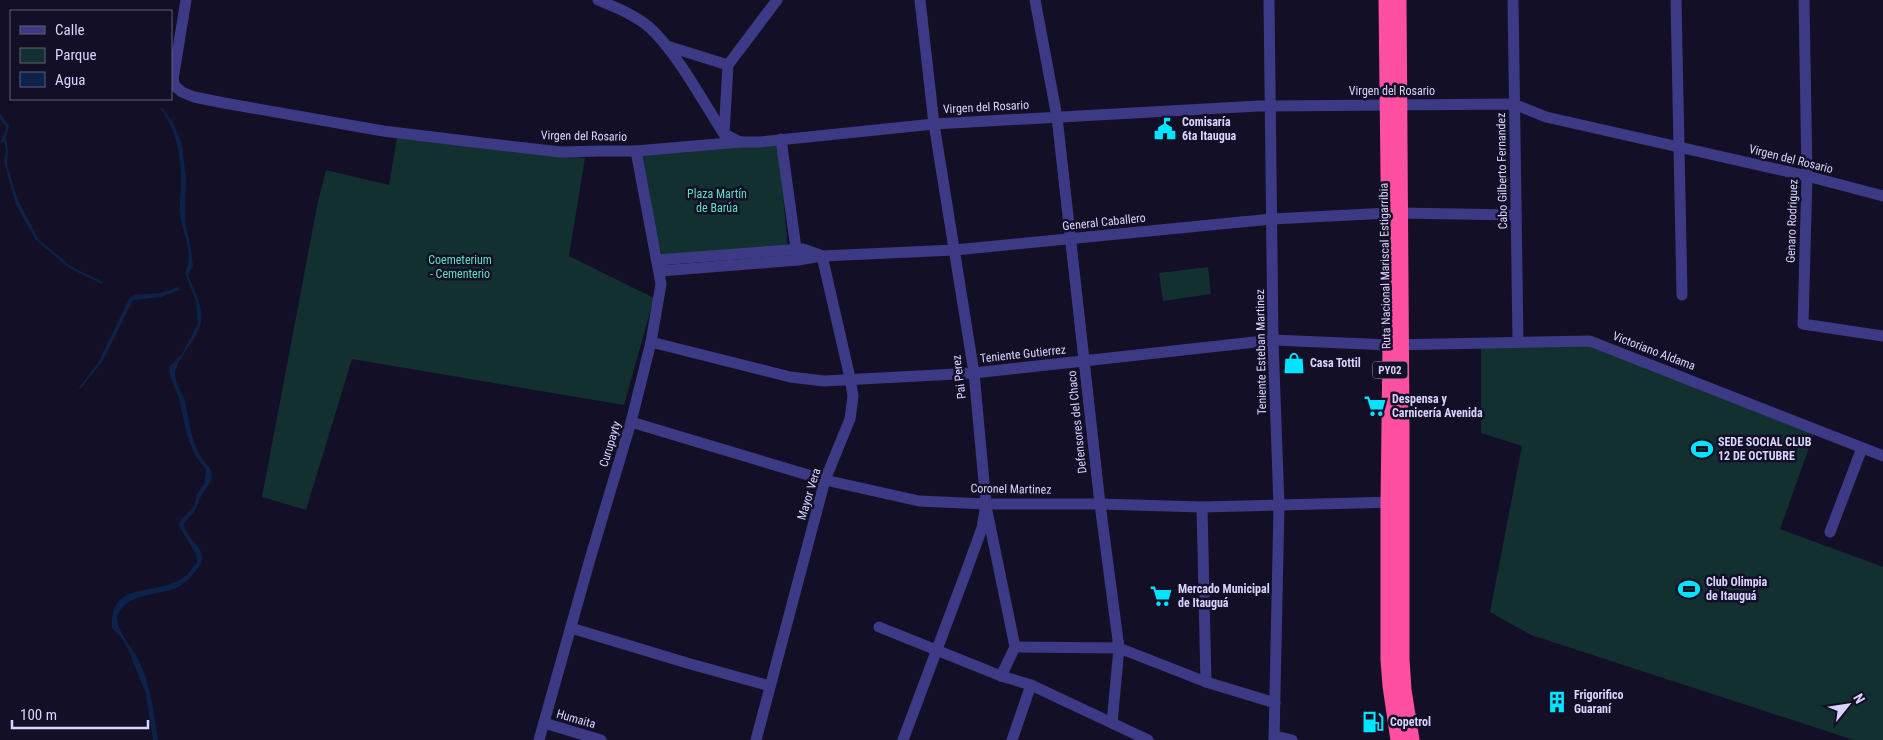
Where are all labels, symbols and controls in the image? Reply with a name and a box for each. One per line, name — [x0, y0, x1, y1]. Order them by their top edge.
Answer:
legend — [10, 10, 172, 100]
text: Calle — [55, 21, 85, 39]
text: Parque — [55, 46, 97, 64]
text: Agua — [55, 71, 85, 89]
street label: Virgen del Rosario — [1349, 84, 1435, 98]
street label: Virgen del Rosario — [943, 98, 1029, 116]
street label: Cabo Gilberto Fernandez — [1494, 113, 1510, 229]
place label: Comisaría 6ta Itaugua — [1182, 115, 1237, 143]
public building icon: Comisaría 6ta Itaugua — [1152, 116, 1178, 142]
street label: Virgen del Rosario — [541, 128, 627, 144]
street label: Virgen del Rosario — [1747, 142, 1835, 176]
street label: Genaro Rodriguez — [1784, 179, 1800, 263]
street label: Ruta Nacional Mariscal Estigarribia — [1377, 183, 1393, 349]
park label: Plaza Martín de Barúa — [687, 187, 747, 215]
street label: General Caballero — [1062, 211, 1146, 233]
park label: Coemeterium - Cementerio — [428, 253, 492, 281]
street label: Teniente Esteban Martinez — [1253, 289, 1269, 415]
street label: Victoriano Aldama — [1611, 329, 1698, 373]
street label: Teniente Gutierrez — [979, 343, 1067, 365]
shop icon: Casa Tottil — [1281, 350, 1307, 376]
street label: Pai Perez — [949, 354, 969, 400]
place label: Casa Tottil — [1310, 356, 1361, 370]
road number: PY02 — [1372, 362, 1408, 378]
street label: Defensores del Chaco — [1065, 370, 1089, 474]
place label: Despensa y Carnicería Avenida — [1392, 392, 1483, 420]
supermarket icon: Despensa y Carnicería Avenida — [1362, 393, 1388, 419]
street label: Curupayty — [596, 419, 624, 469]
place label: SEDE SOCIAL CLUB 12 DE OCTUBRE — [1718, 435, 1812, 463]
sports icon: SEDE SOCIAL CLUB 12 DE OCTUBRE — [1689, 436, 1715, 462]
street label: Mayor Vera — [795, 466, 824, 522]
street label: Coronel Martinez — [970, 481, 1052, 497]
place label: Club Olimpia de Itauguá — [1706, 575, 1768, 603]
sports icon: Club Olimpia de Itauguá — [1676, 576, 1702, 602]
place label: Mercado Municipal de Itauguá — [1178, 582, 1270, 610]
supermarket icon: Mercado Municipal de Itauguá — [1148, 583, 1174, 609]
north arrow — [1823, 680, 1873, 730]
place label: Frigorifico Guaraní — [1574, 688, 1624, 716]
building icon: Frigorifico Guaraní — [1544, 689, 1570, 715]
text: N — [1850, 691, 1868, 706]
scale bar — [12, 698, 149, 730]
text: 100 m — [20, 706, 57, 724]
street label: Humaita — [555, 707, 597, 731]
fuel station icon: Copetrol — [1360, 709, 1386, 735]
place label: Copetrol — [1390, 715, 1431, 729]

